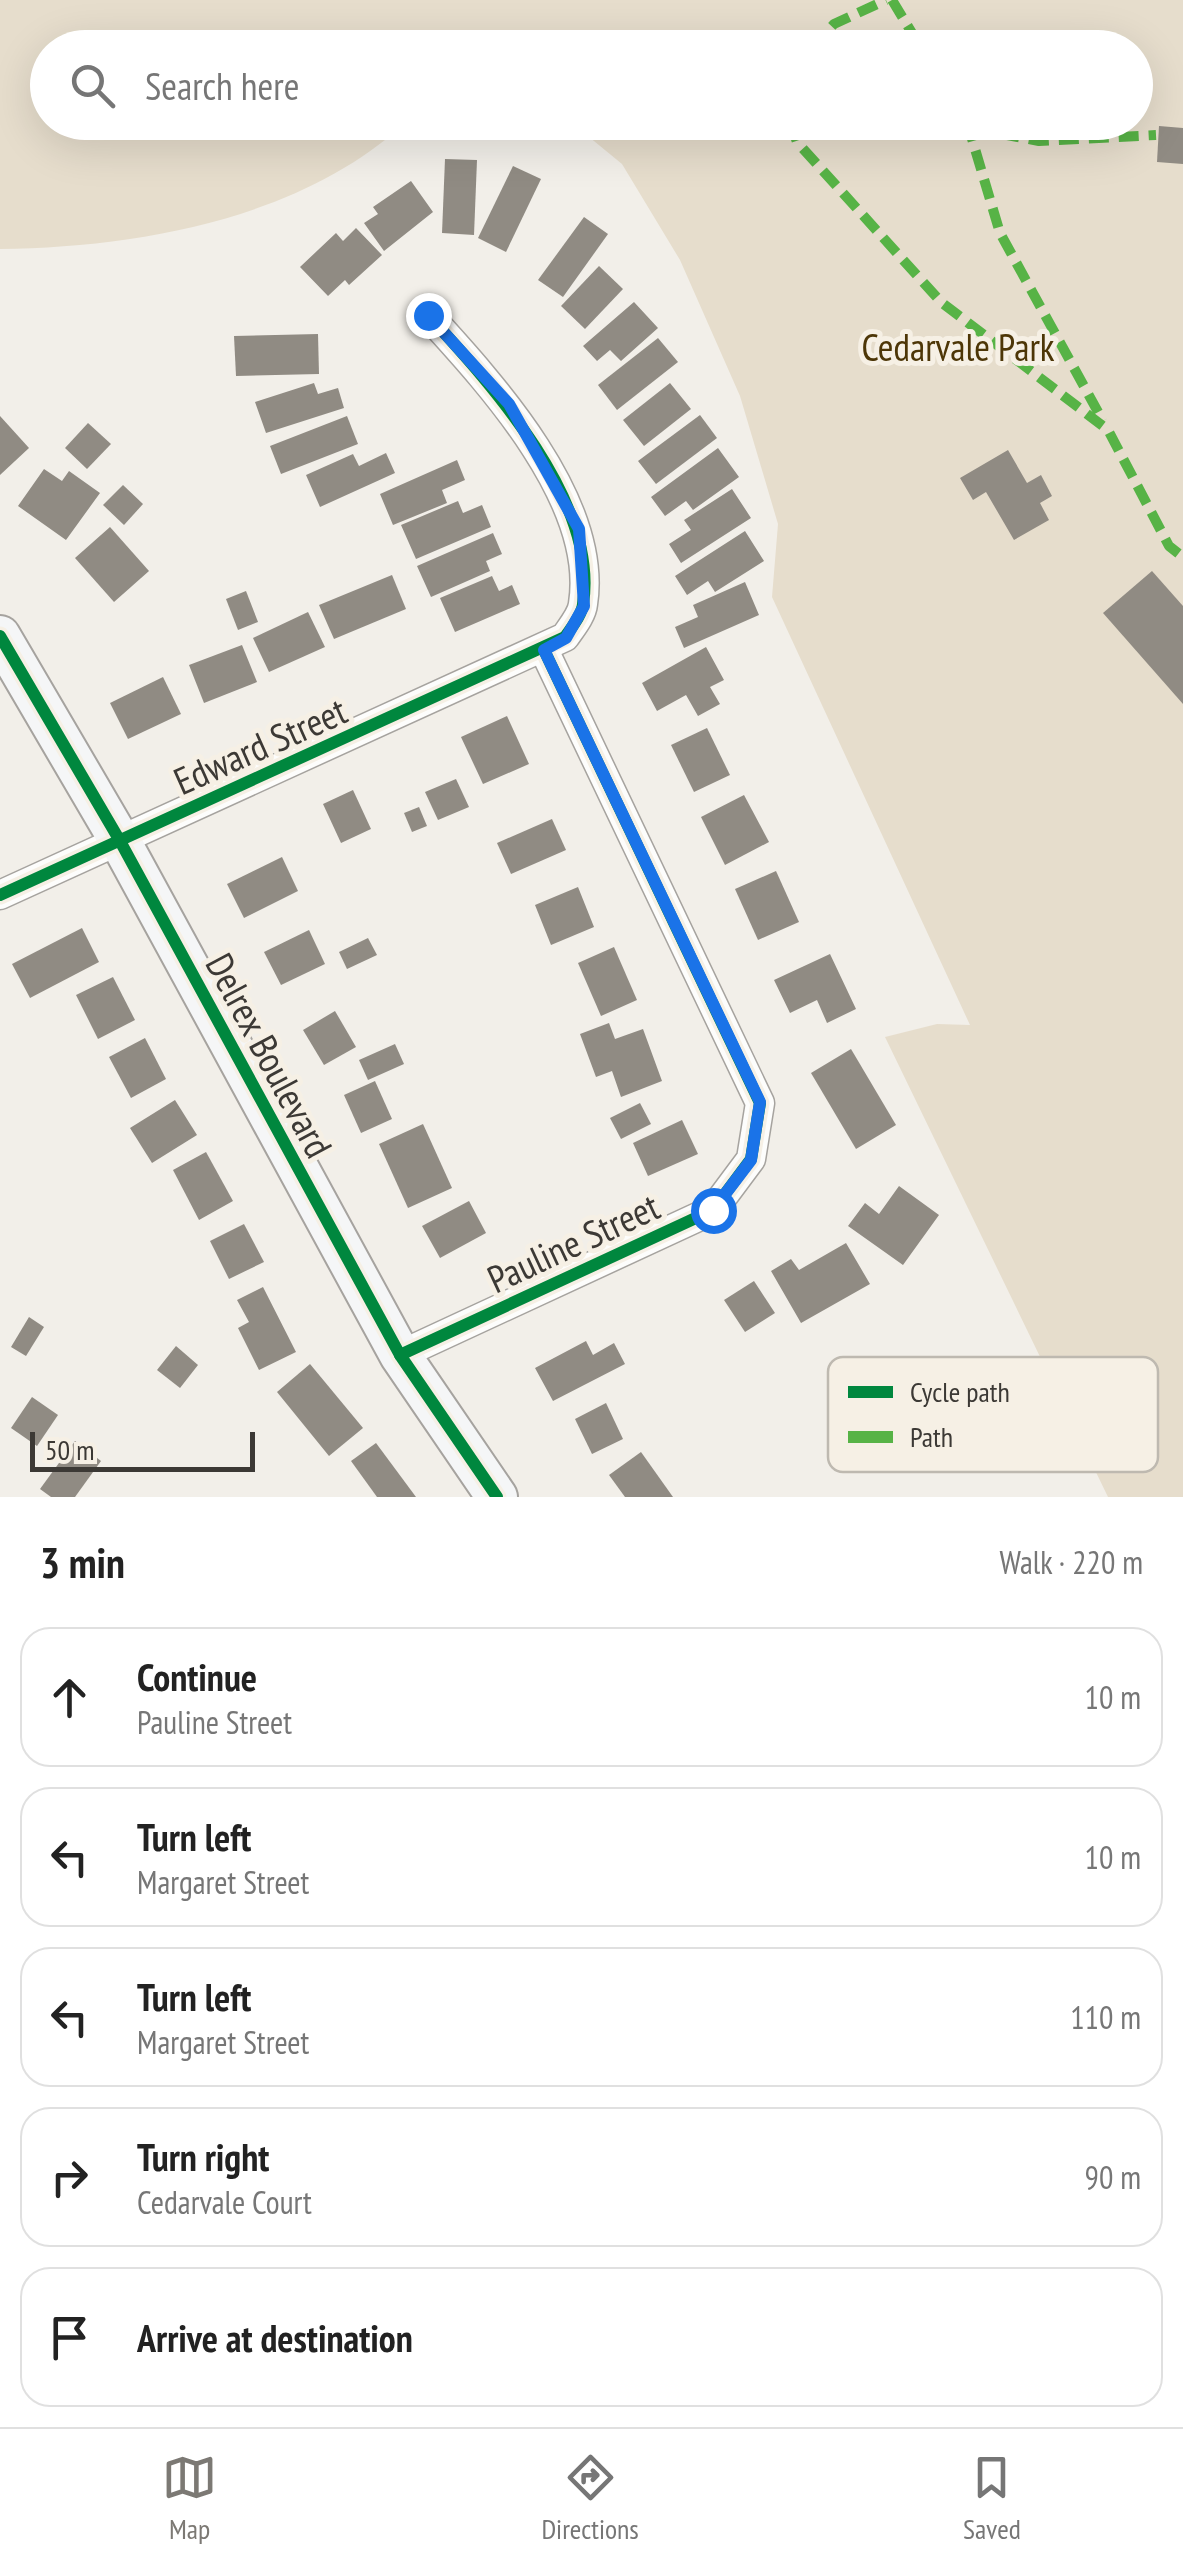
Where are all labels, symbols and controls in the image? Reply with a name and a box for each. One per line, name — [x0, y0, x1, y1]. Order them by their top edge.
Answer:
search box — [30, 30, 1153, 140]
icon: search — [65, 58, 120, 113]
text: Search here — [145, 61, 299, 110]
route end — [406, 293, 452, 339]
park label: Cedarvale Park — [861, 322, 1055, 371]
street label: Edward Street — [166, 685, 354, 805]
street label: Delrex Boulevard — [196, 944, 344, 1166]
street label: Pauline Street — [479, 1181, 667, 1303]
route start — [691, 1188, 737, 1234]
legend — [828, 1357, 1158, 1472]
text: Cycle path — [910, 1373, 1010, 1410]
text: Path — [910, 1418, 953, 1455]
scale bar — [30, 1427, 255, 1472]
text: 50 m — [45, 1431, 94, 1468]
text: 3 min — [40, 1535, 125, 1590]
text: Walk · 220 m — [999, 1541, 1143, 1583]
text: Continue — [137, 1652, 257, 1701]
icon: ahead — [42, 1670, 97, 1725]
text: 10 m — [1085, 1676, 1141, 1718]
text: Pauline Street — [137, 1701, 292, 1743]
text: Turn left — [137, 1812, 251, 1861]
icon: left — [42, 1830, 97, 1885]
text: 10 m — [1085, 1836, 1141, 1878]
text: Margaret Street — [137, 1861, 309, 1903]
text: Turn left — [137, 1972, 251, 2021]
icon: left — [42, 1990, 97, 2045]
text: 110 m — [1070, 1996, 1141, 2038]
text: Margaret Street — [137, 2021, 309, 2063]
text: Turn right — [137, 2132, 269, 2181]
icon: right — [42, 2150, 97, 2205]
text: 90 m — [1085, 2156, 1141, 2198]
text: Cedarvale Court — [137, 2181, 312, 2223]
icon: arrive — [42, 2310, 97, 2365]
text: Arrive at destination — [137, 2313, 413, 2362]
tab: Map — [162, 2450, 217, 2547]
tab: Directions — [541, 2450, 639, 2547]
tab: Saved — [963, 2450, 1021, 2547]

